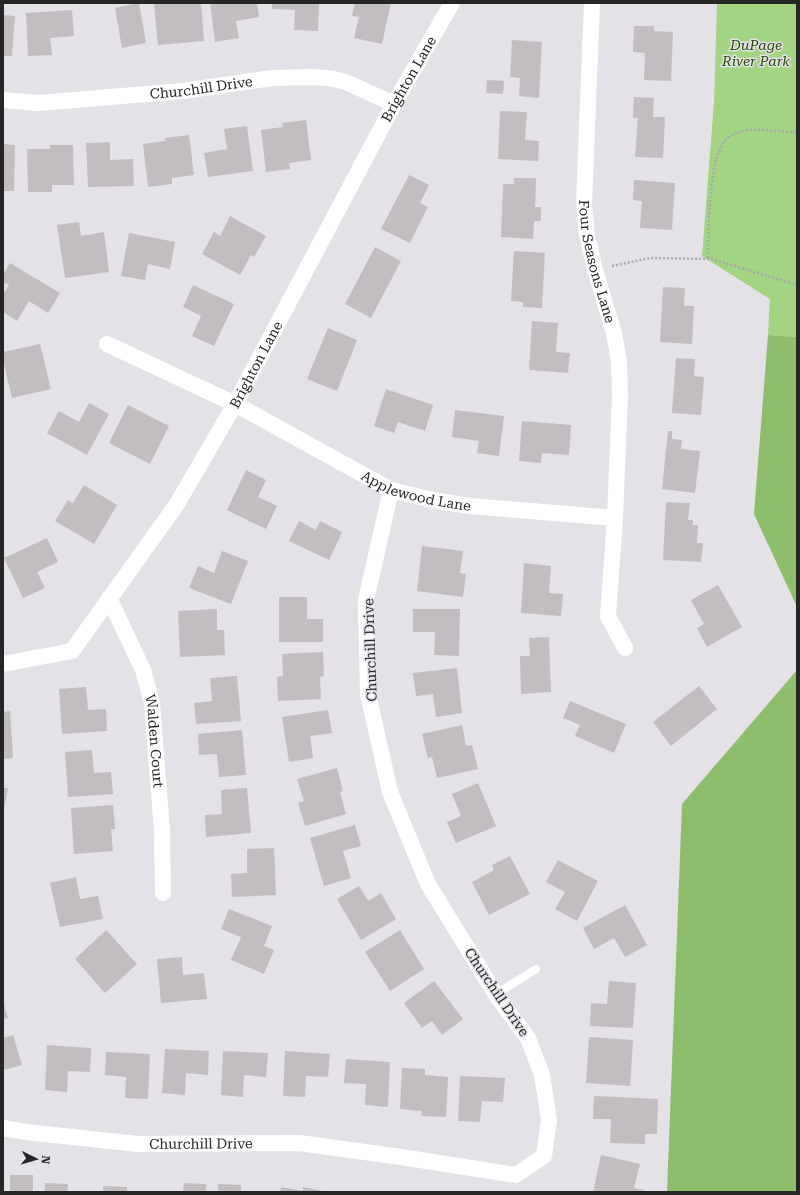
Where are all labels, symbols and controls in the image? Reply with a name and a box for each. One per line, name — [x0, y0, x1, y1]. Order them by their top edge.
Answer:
street label: Brighton Lane — [378, 33, 439, 125]
park label: DuPage River Park — [721, 37, 790, 69]
street label: Churchill Drive — [149, 73, 254, 102]
street label: Four Seasons Lane — [576, 199, 619, 325]
street label: Brighton Lane — [226, 318, 286, 411]
street label: Applewood Lane — [359, 467, 472, 514]
street label: Churchill Drive — [360, 598, 380, 702]
street label: Walden Court — [142, 693, 167, 788]
street label: Churchill Drive — [461, 945, 533, 1040]
street label: Churchill Drive — [149, 1135, 253, 1152]
north arrow — [16, 1139, 56, 1179]
text: N — [39, 1155, 52, 1165]

